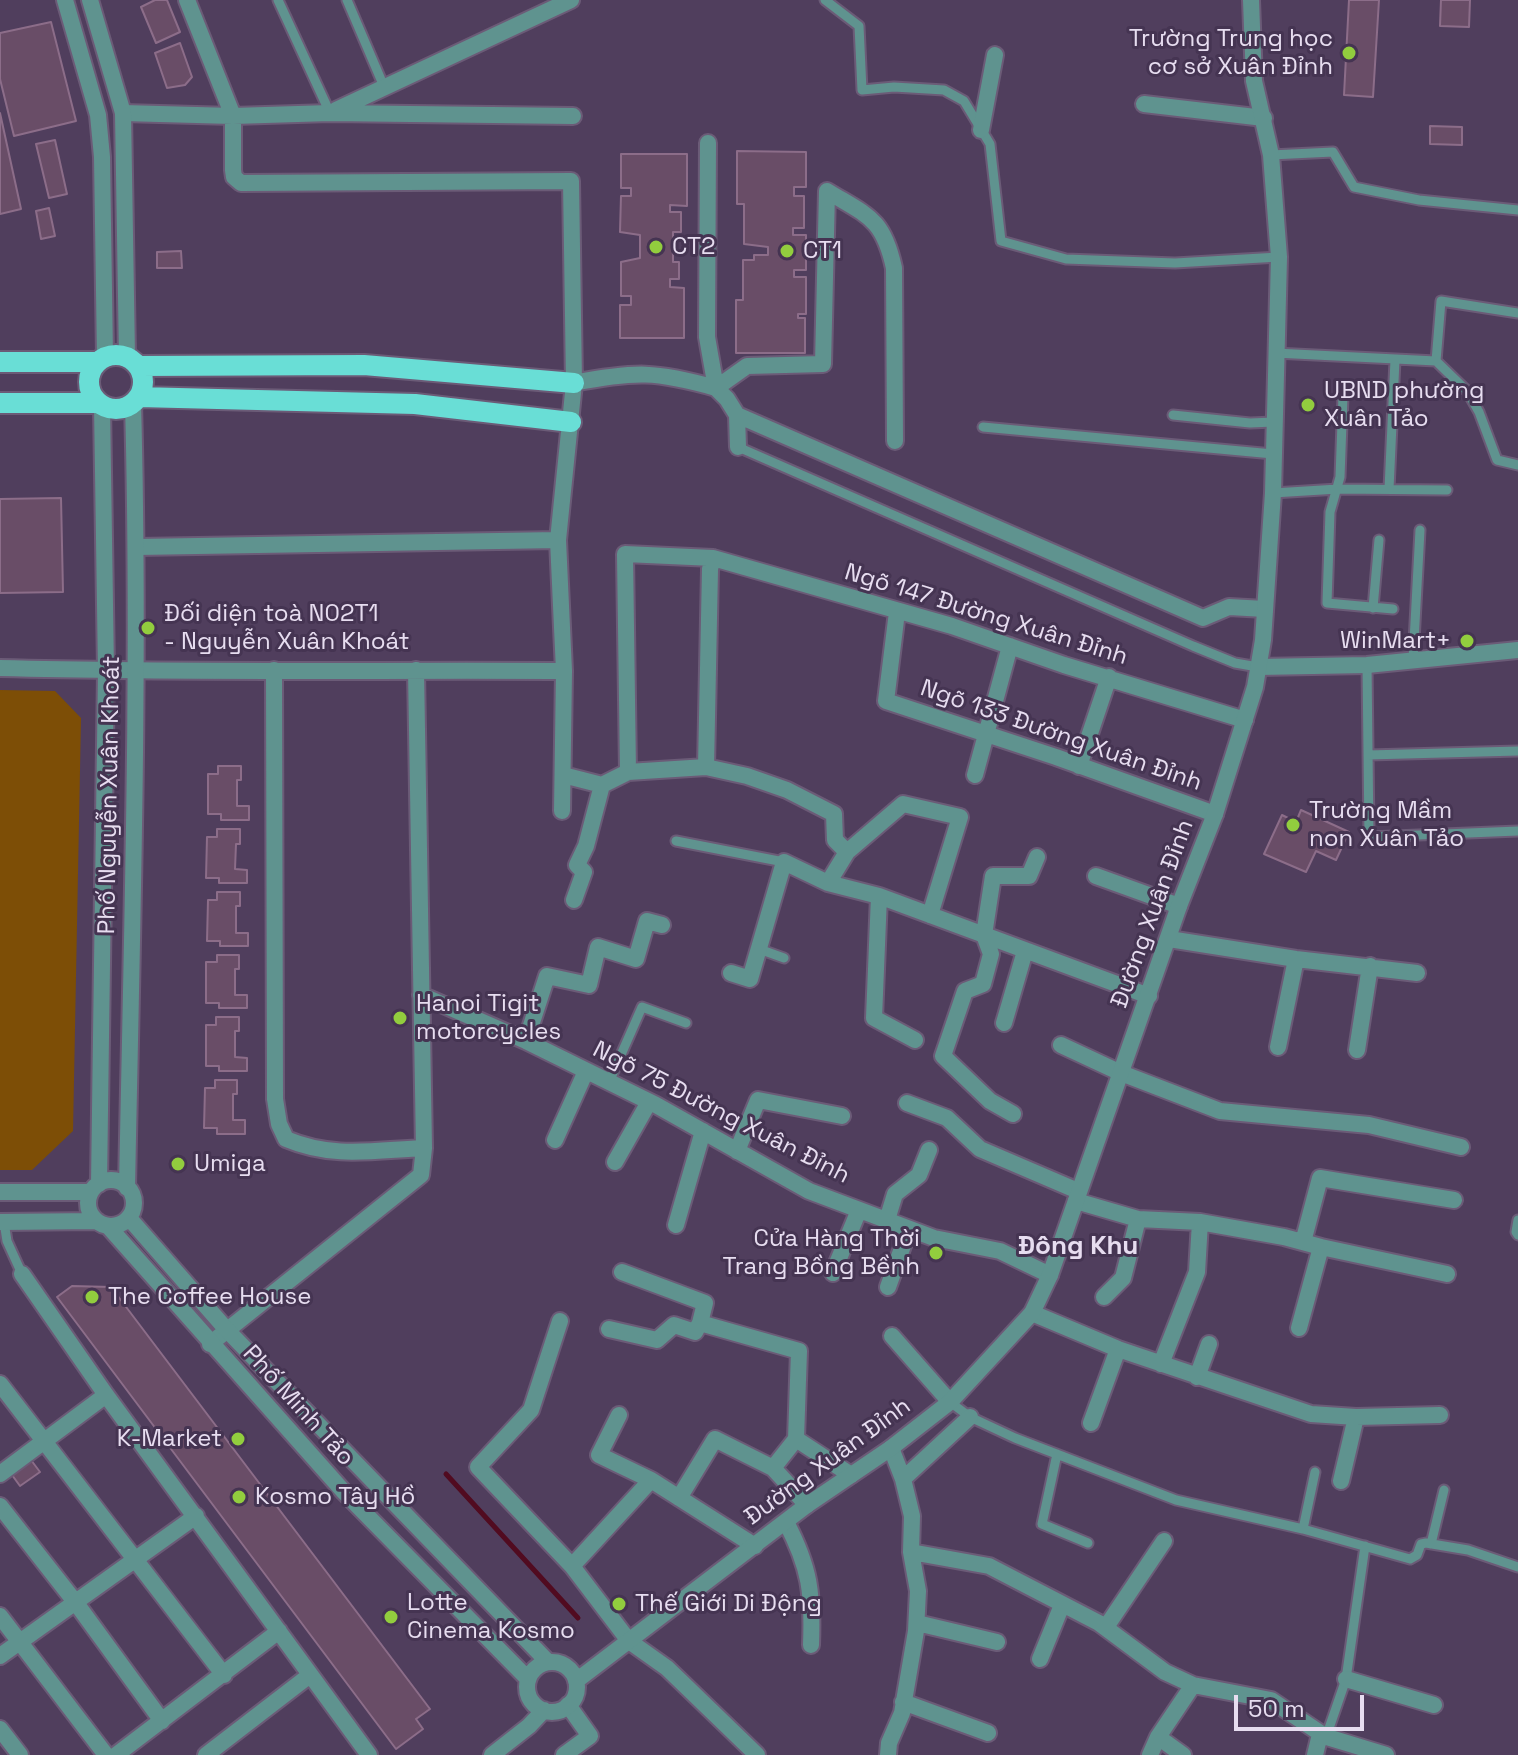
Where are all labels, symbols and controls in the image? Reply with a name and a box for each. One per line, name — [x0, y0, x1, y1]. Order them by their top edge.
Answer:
place label: Trường Trung học cơ sở Xuân Đỉnh — [1129, 25, 1333, 81]
marker: Trường Trung học cơ sở Xuân Đỉnh — [1340, 44, 1358, 62]
place label: CT2 — [672, 233, 716, 261]
place label: CT1 — [803, 237, 842, 265]
marker: CT2 — [647, 238, 665, 256]
marker: CT1 — [778, 242, 796, 260]
place label: UBND phường Xuân Tảo — [1324, 377, 1484, 433]
marker: UBND phường Xuân Tảo — [1299, 396, 1317, 414]
street label: Ngõ 147 Đường Xuân Đỉnh — [841, 558, 1131, 672]
place label: Đối diện toà N02T1 - Nguyễn Xuân Khoát — [164, 600, 410, 656]
marker: Đối diện toà N02T1 - Nguyễn Xuân Khoát — [139, 619, 157, 637]
place label: WinMart+ — [1340, 627, 1451, 655]
marker: WinMart+ — [1458, 632, 1476, 650]
street label: Phố Nguyễn Xuân Khoát — [93, 655, 127, 935]
street label: Ngõ 133 Đường Xuân Đỉnh — [917, 674, 1205, 798]
place label: Trường Mầm non Xuân Tảo — [1309, 797, 1464, 853]
street label: Đường Xuân Đỉnh — [1106, 816, 1200, 1012]
marker: Trường Mầm non Xuân Tảo — [1284, 816, 1302, 834]
place label: Hanoi Tigit motorcycles — [416, 990, 561, 1046]
marker: Hanoi Tigit motorcycles — [391, 1009, 409, 1027]
street label: Ngõ 75 Đường Xuân Đỉnh — [588, 1036, 854, 1190]
place label: Umiga — [194, 1150, 266, 1178]
marker: Umiga — [169, 1155, 187, 1173]
place label: Cửa Hàng Thời Trang Bồng Bềnh — [722, 1225, 920, 1281]
district label: Đông Khu — [1018, 1231, 1138, 1263]
marker: Cửa Hàng Thời Trang Bồng Bềnh — [927, 1244, 945, 1262]
place label: The Coffee House — [108, 1283, 311, 1311]
marker: The Coffee House — [83, 1288, 101, 1306]
street label: Phố Minh Tảo — [236, 1340, 360, 1472]
street label: Đường Xuân Đỉnh — [739, 1392, 917, 1532]
place label: K-Market — [117, 1425, 222, 1453]
marker: K-Market — [229, 1430, 247, 1448]
place label: Kosmo Tây Hồ — [255, 1483, 415, 1511]
marker: Kosmo Tây Hồ — [230, 1488, 248, 1506]
place label: Lotte Cinema Kosmo — [407, 1589, 575, 1645]
place label: Thế Giới Di Động — [635, 1590, 822, 1618]
marker: Thế Giới Di Động — [610, 1595, 628, 1613]
marker: Lotte Cinema Kosmo — [382, 1608, 400, 1626]
scale bar — [1238, 1679, 1368, 1729]
text: 50 m — [1248, 1693, 1305, 1724]

